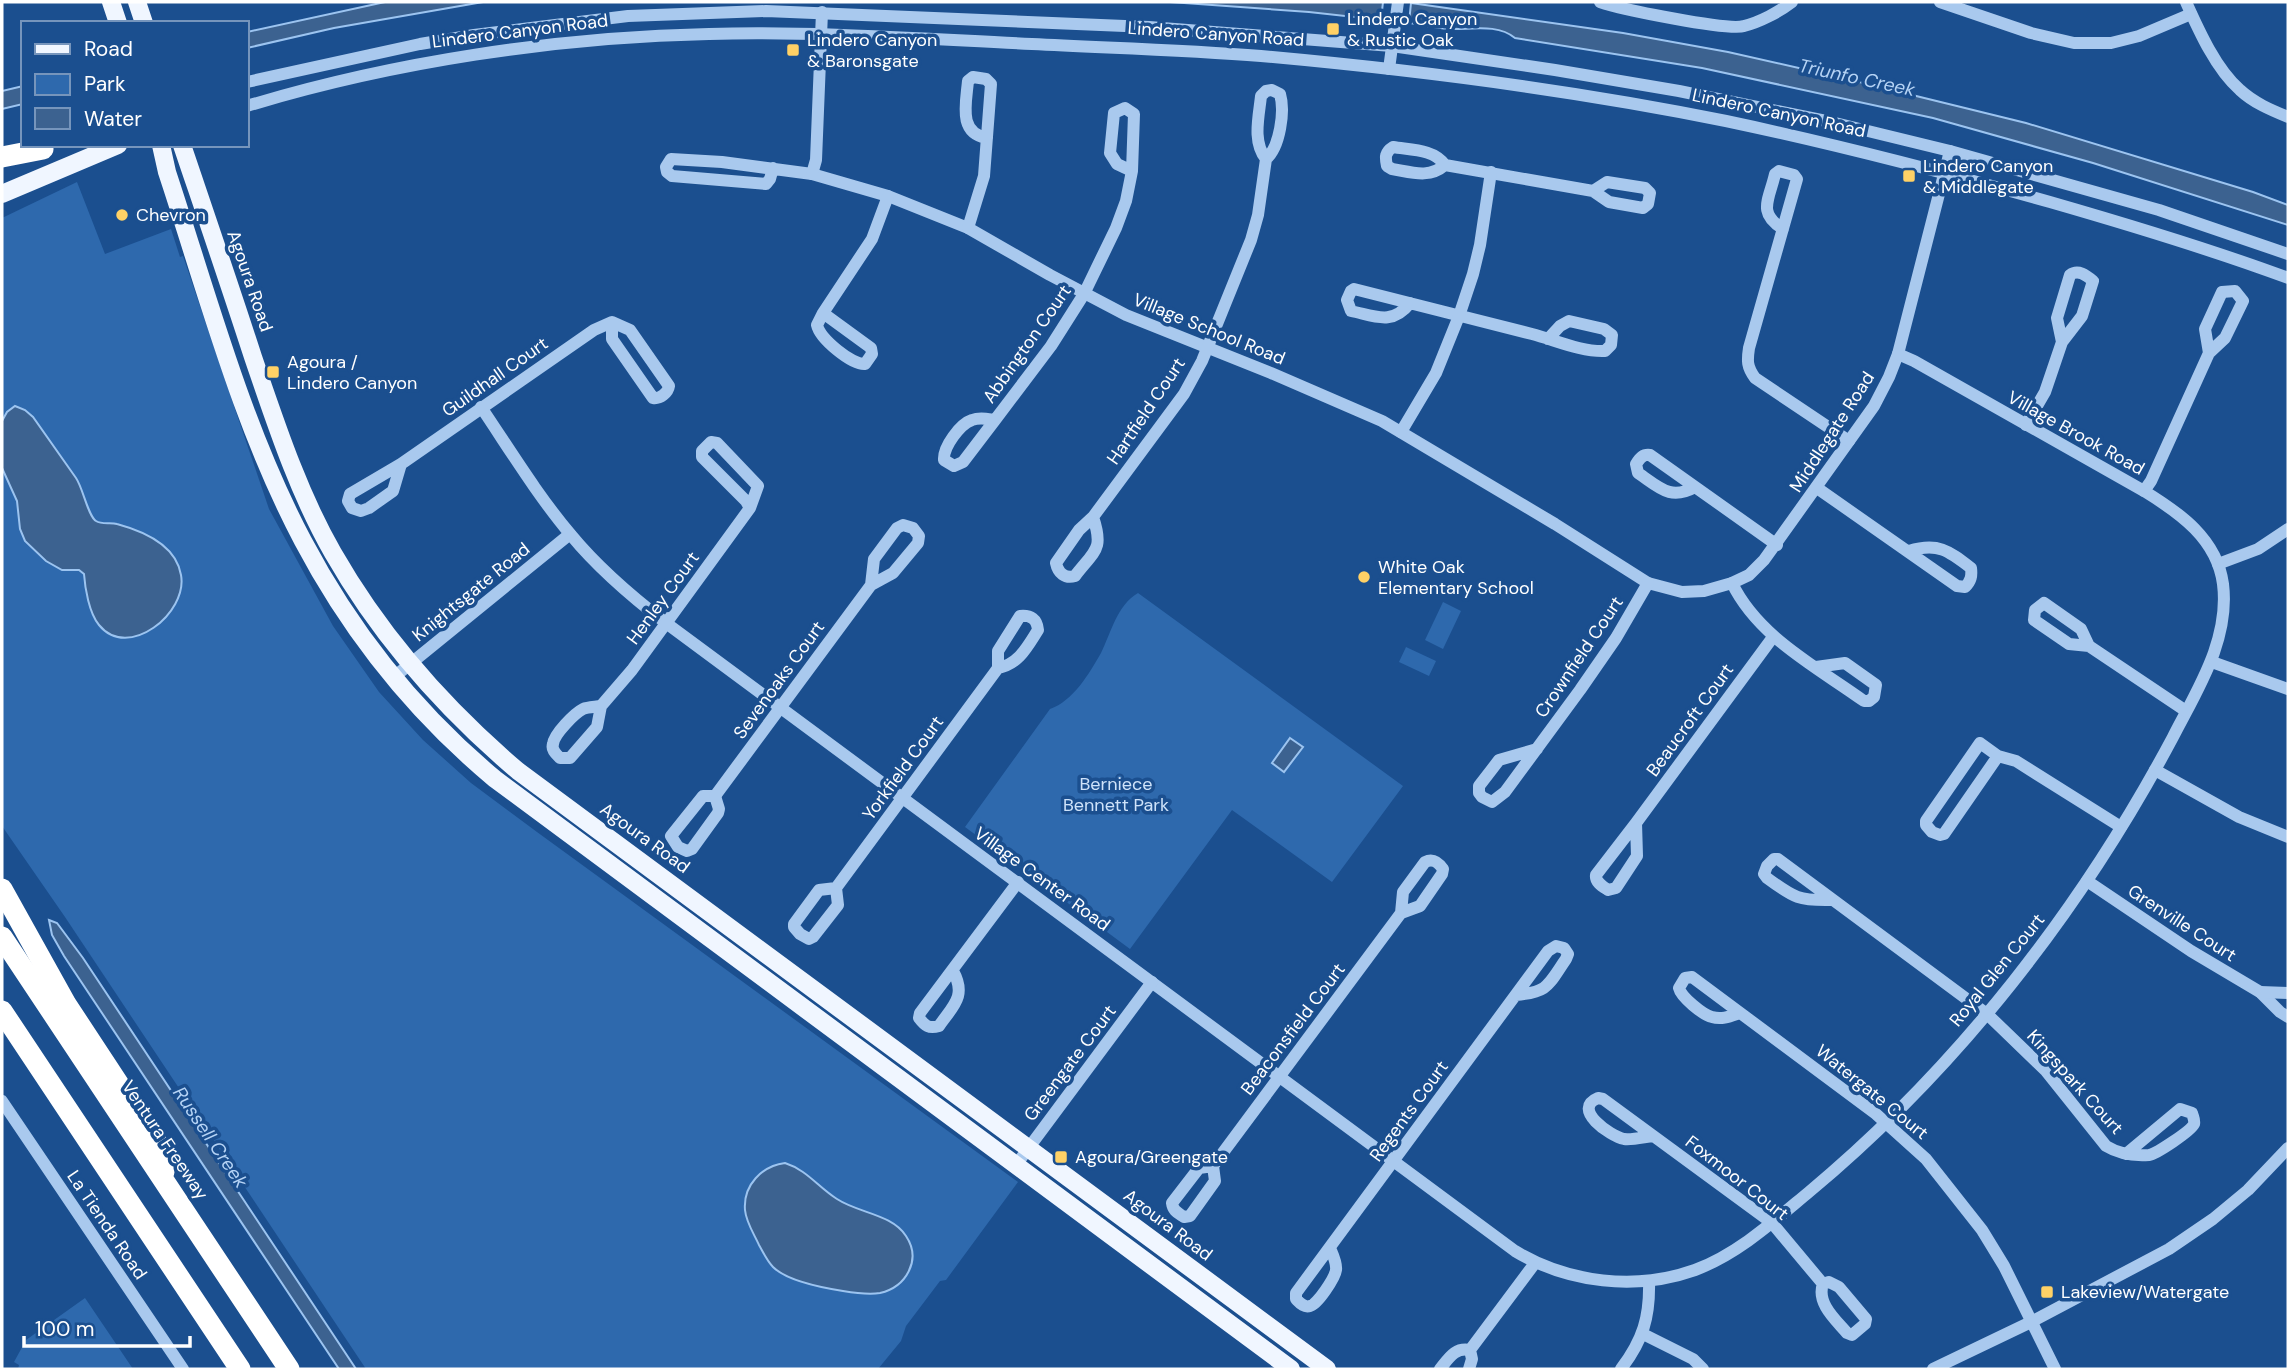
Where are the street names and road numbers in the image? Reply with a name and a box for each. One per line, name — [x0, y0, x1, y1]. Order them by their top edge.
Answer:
street label: Lindero Canyon Road — [431, 8, 609, 54]
street label: Lindero Canyon Road — [1127, 16, 1305, 52]
street label: Lindero Canyon Road — [1690, 83, 1868, 143]
street label: Agoura Road — [221, 227, 279, 335]
street label: Abbington Court — [977, 280, 1077, 408]
street label: Village School Road — [1129, 288, 1289, 370]
street label: Guildhall Court — [437, 332, 553, 422]
street label: Hartfield Court — [1101, 353, 1191, 469]
street label: Middlegate Road — [1784, 367, 1880, 497]
street label: Village Brook Road — [2003, 385, 2149, 481]
street label: Knightsgate Road — [407, 537, 535, 647]
street label: Henley Court — [621, 547, 705, 649]
street label: Crownfield Court — [1529, 592, 1629, 722]
street label: Sevenoaks Court — [728, 616, 830, 744]
street label: Beaucroft Court — [1641, 659, 1739, 781]
street label: Yorkfield Court — [857, 711, 949, 825]
street label: Agoura Road — [595, 797, 695, 879]
street label: Village Center Road — [969, 821, 1115, 937]
street label: Grenville Court — [2123, 879, 2241, 967]
street label: Royal Glen Court — [1944, 909, 2050, 1031]
street label: Beaconsfield Court — [1235, 958, 1351, 1100]
street label: Greengate Court — [1018, 1000, 1122, 1126]
street label: Kingspark Court — [2021, 1024, 2129, 1140]
street label: Watergate Court — [1811, 1039, 1933, 1145]
street label: Regents Court — [1364, 1056, 1454, 1166]
street label: Ventura Freeway — [116, 1076, 214, 1204]
street label: Foxmoor Court — [1680, 1130, 1794, 1226]
street label: La Tienda Road — [62, 1166, 152, 1284]
street label: Agoura Road — [1119, 1184, 1217, 1266]

